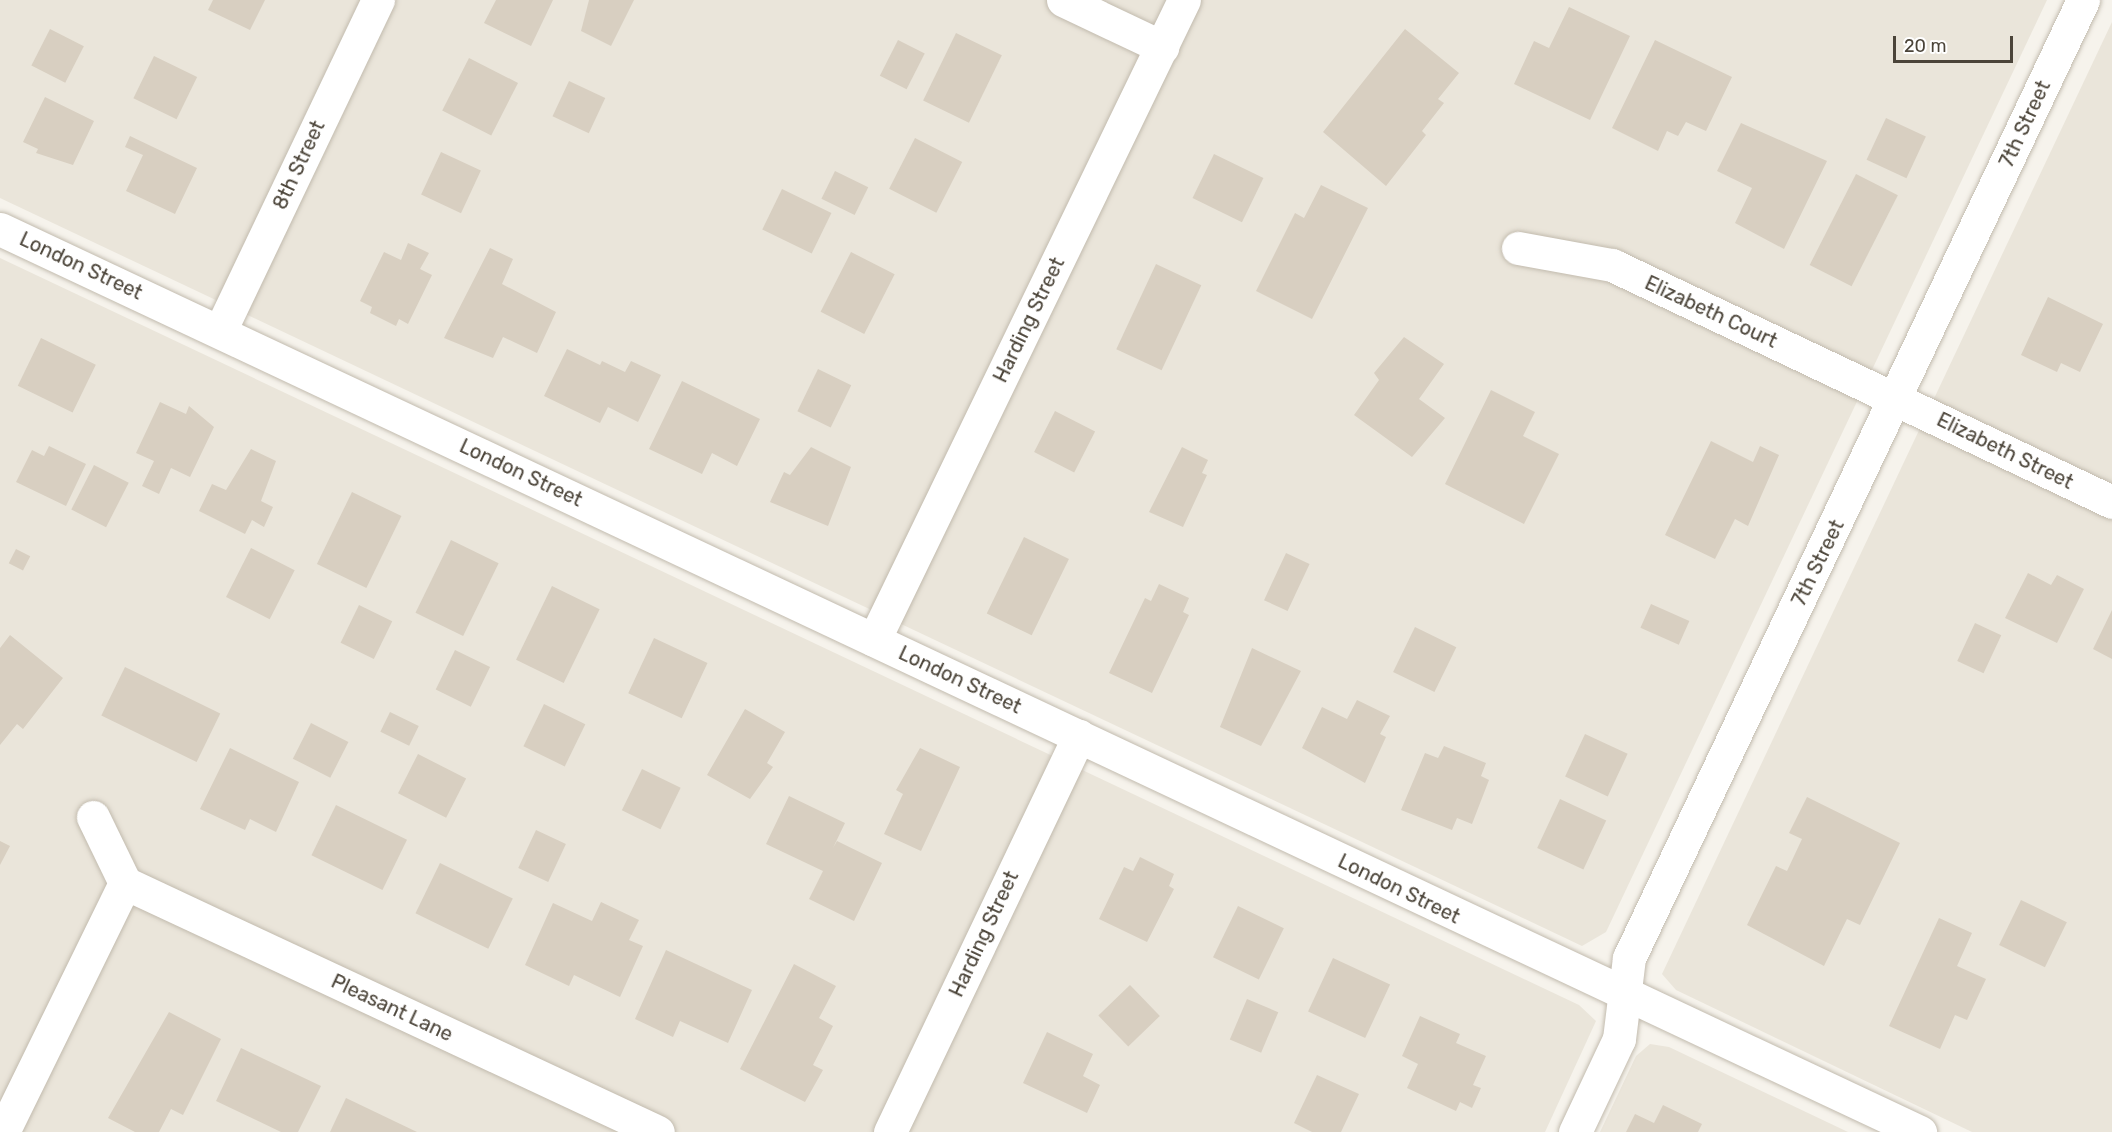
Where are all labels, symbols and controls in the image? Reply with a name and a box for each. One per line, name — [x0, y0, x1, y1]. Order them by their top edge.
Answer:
scale bar — [1896, 24, 2016, 62]
text: 20 m — [1904, 35, 1946, 57]
street label: 7th Street — [1994, 77, 2056, 171]
street label: 8th Street — [268, 117, 330, 213]
street label: London Street — [16, 227, 146, 305]
street label: Harding Street — [988, 254, 1070, 386]
street label: Elizabeth Court — [1641, 271, 1781, 353]
street label: Elizabeth Street — [1933, 408, 2077, 494]
street label: London Street — [456, 434, 586, 512]
street label: 7th Street — [1787, 516, 1849, 610]
street label: London Street — [895, 641, 1025, 719]
street label: London Street — [1334, 849, 1464, 929]
street label: Harding Street — [944, 867, 1024, 1001]
street label: Pleasant Lane — [327, 969, 457, 1047]

